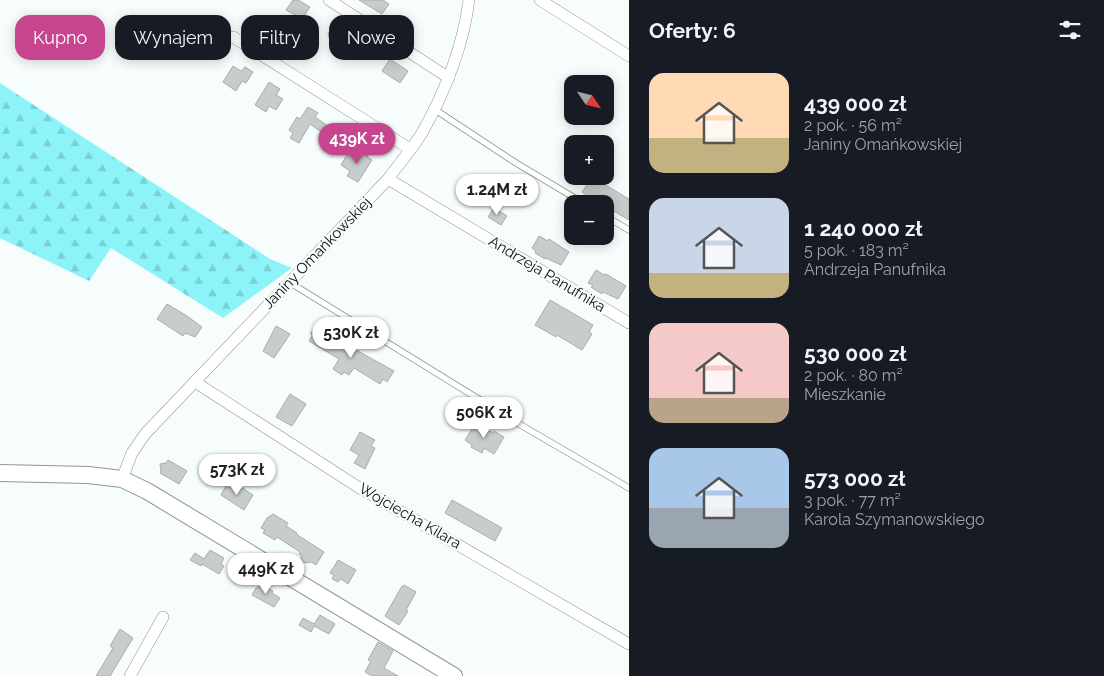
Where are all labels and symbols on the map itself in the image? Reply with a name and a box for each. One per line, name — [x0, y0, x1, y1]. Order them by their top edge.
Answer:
north arrow — [564, 75, 614, 125]
pin: 439K zł — [311, 122, 403, 165]
pin: 1.24M zł — [445, 174, 549, 216]
street label: Janiny Omańkowskiej — [259, 193, 375, 313]
street label: Andrzeja Panufnika — [485, 232, 609, 316]
pin: 530K zł — [305, 316, 397, 359]
pin: 506K zł — [438, 396, 530, 439]
pin: 573K zł — [191, 454, 283, 496]
street label: Wojciecha Kilara — [356, 479, 464, 553]
pin: 449K zł — [220, 552, 312, 595]

